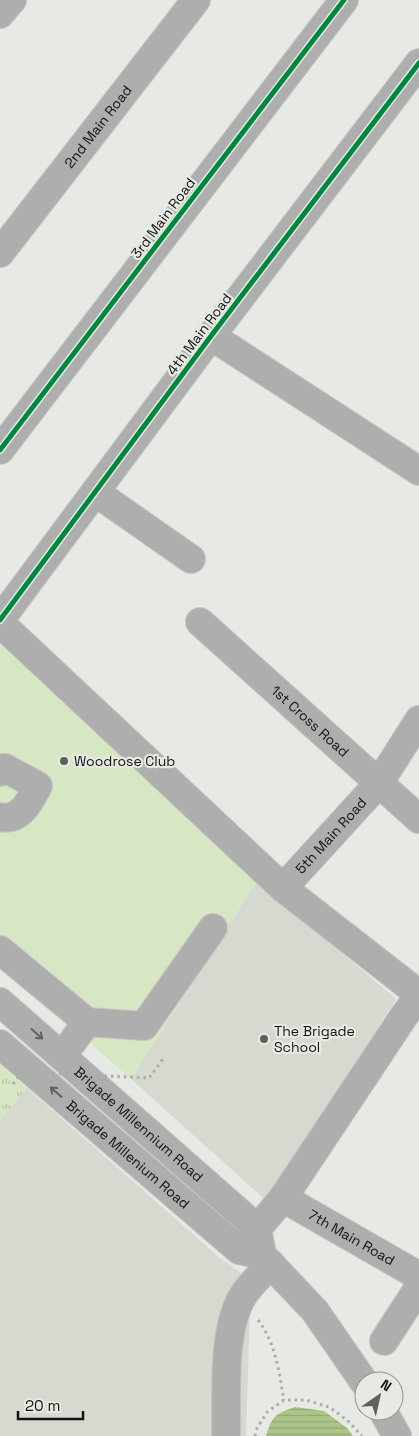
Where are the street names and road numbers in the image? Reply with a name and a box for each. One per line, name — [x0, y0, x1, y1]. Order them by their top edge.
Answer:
street label: 2nd Main Road — [60, 82, 136, 172]
street label: 3rd Main Road — [127, 174, 199, 262]
street label: 4th Main Road — [162, 290, 236, 378]
street label: 1st Cross Road — [267, 681, 353, 761]
street label: 5th Main Road — [291, 794, 370, 878]
street label: Brigade Millennium Road — [71, 1063, 207, 1186]
street label: Brigade Millenium Road — [63, 1096, 193, 1212]
street label: 7th Main Road — [305, 1205, 398, 1269]

